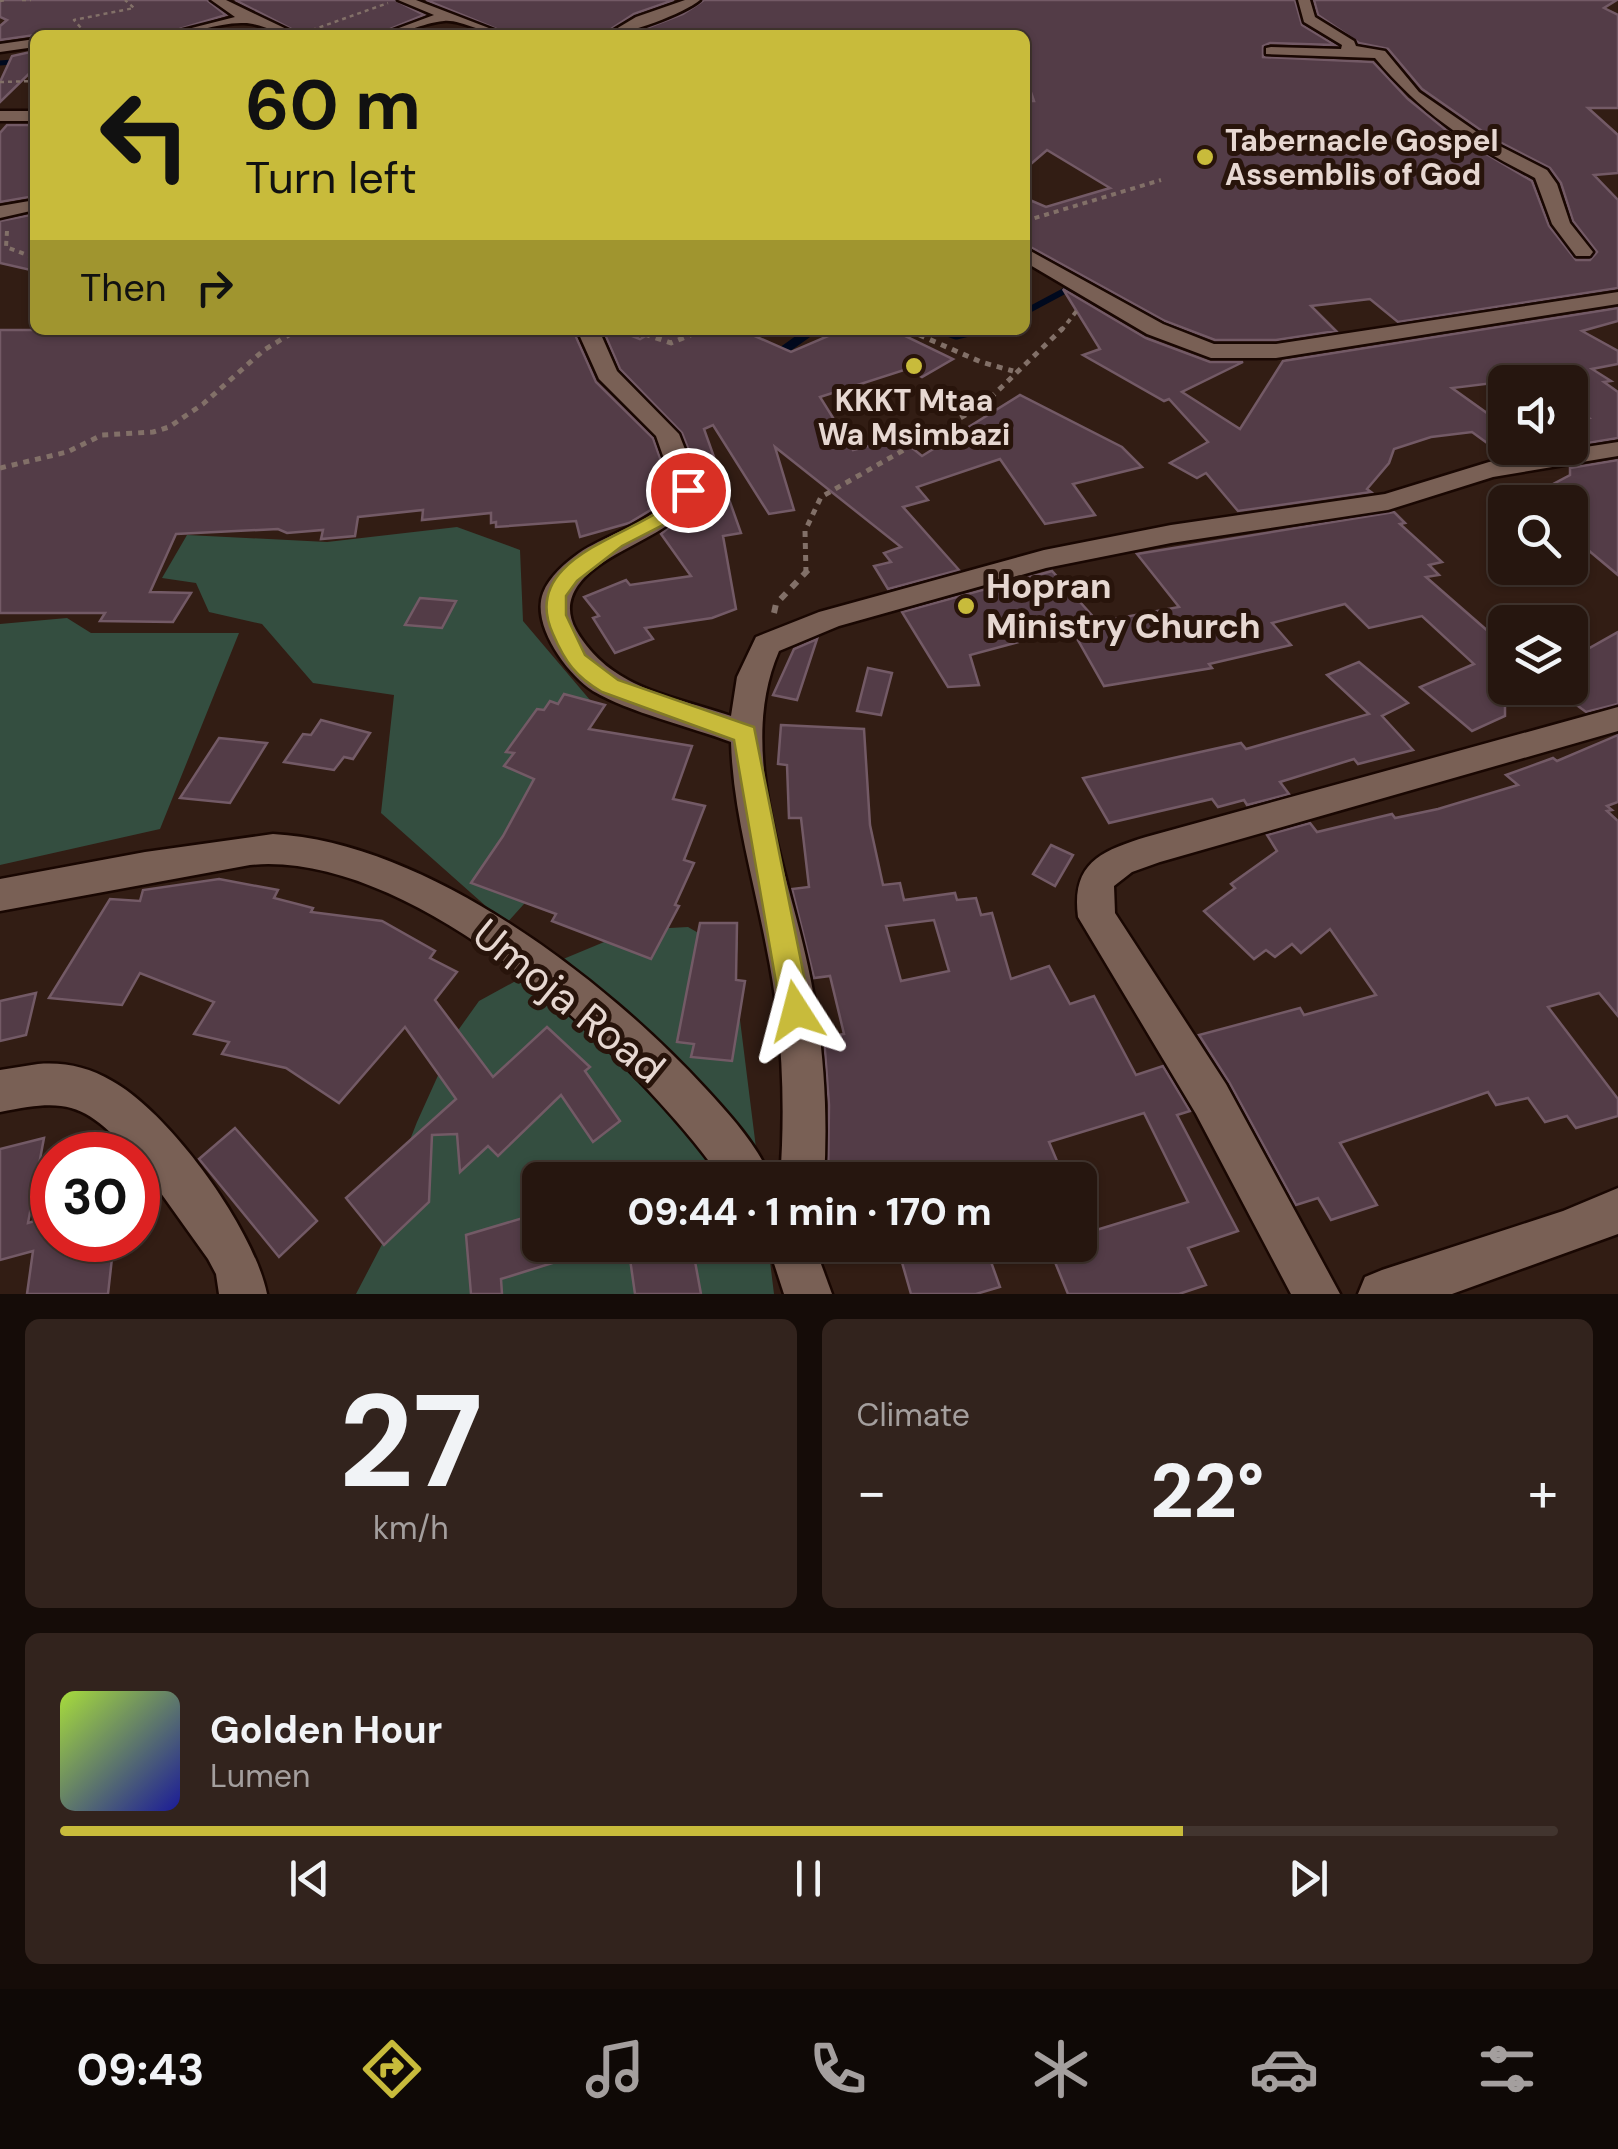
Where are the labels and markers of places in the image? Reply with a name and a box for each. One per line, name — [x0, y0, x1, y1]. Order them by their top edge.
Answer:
place label: Tabernacle Gospel Assemblis of God — [1225, 121, 1499, 194]
marker: Tabernacle Gospel Assemblis of God — [1194, 146, 1216, 168]
marker: KKKT Mtaa Wa Msimbazi — [903, 355, 925, 377]
place label: KKKT Mtaa Wa Msimbazi — [818, 381, 1010, 454]
pin — [646, 448, 731, 533]
place label: Hopran Ministry Church — [986, 563, 1261, 649]
marker: Hopran Ministry Church — [955, 595, 977, 617]

